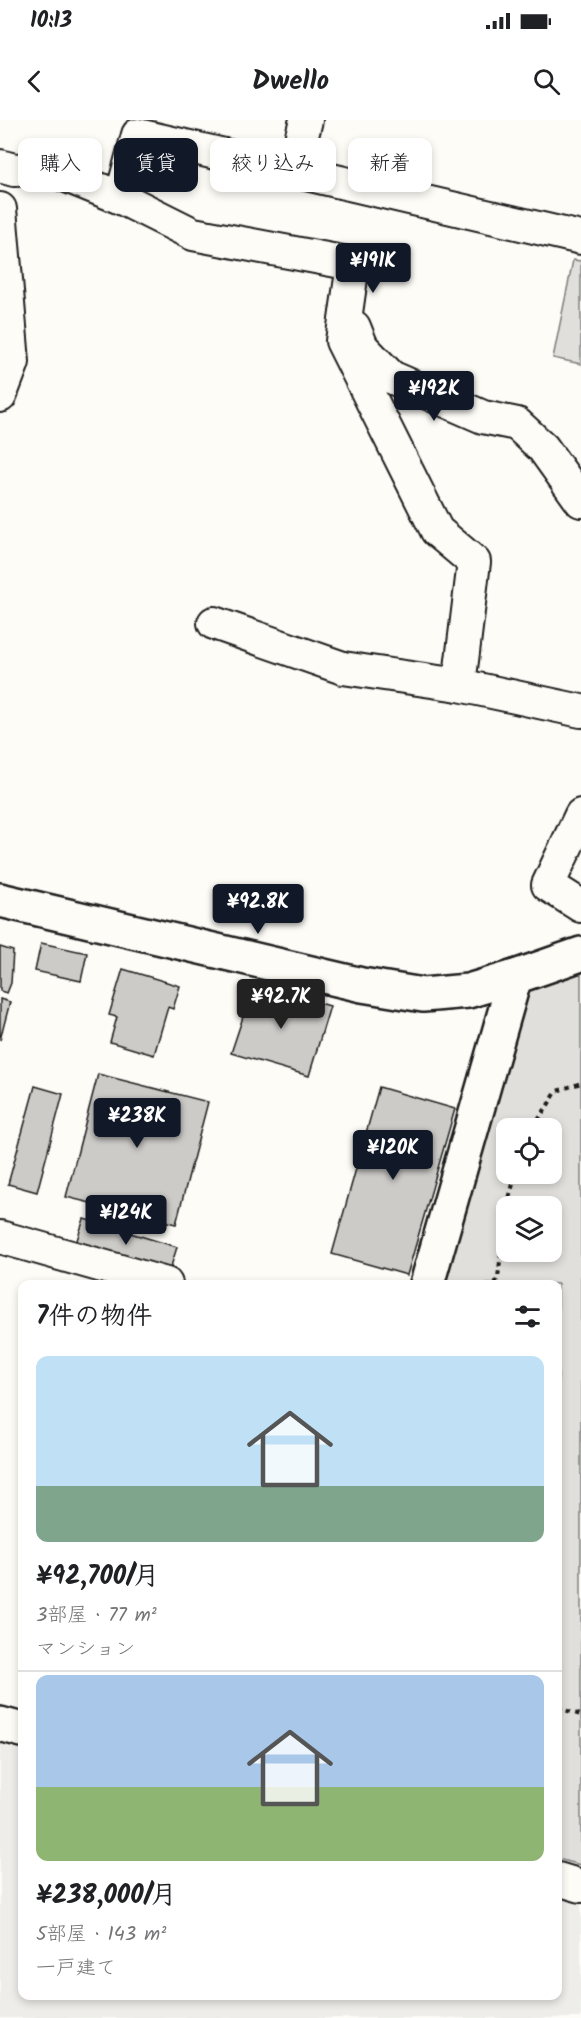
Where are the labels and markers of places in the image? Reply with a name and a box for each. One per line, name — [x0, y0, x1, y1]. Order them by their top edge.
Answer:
pin: ¥191K — [331, 243, 415, 294]
pin: ¥192K — [392, 371, 476, 422]
pin: ¥92.8K — [209, 884, 307, 935]
pin: ¥92.7K — [232, 979, 330, 1030]
pin: ¥238K — [95, 1098, 179, 1149]
pin: ¥120K — [351, 1130, 435, 1181]
pin: ¥124K — [84, 1195, 168, 1246]

